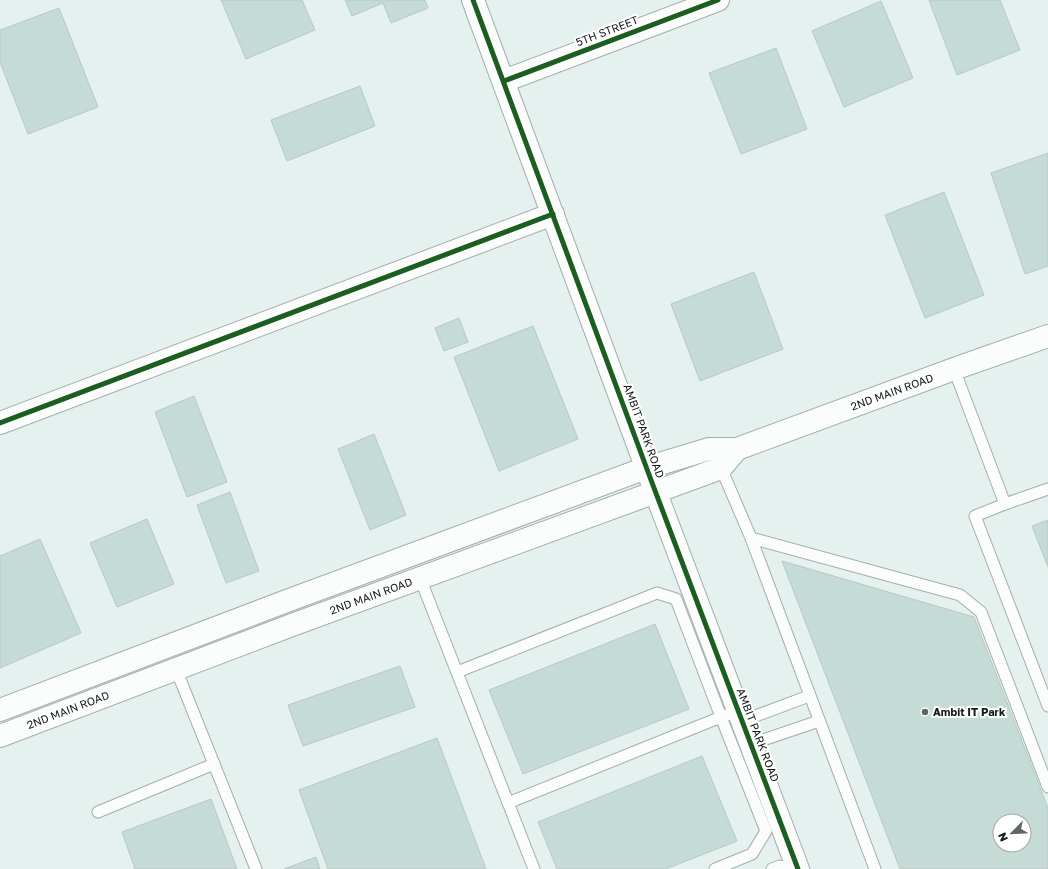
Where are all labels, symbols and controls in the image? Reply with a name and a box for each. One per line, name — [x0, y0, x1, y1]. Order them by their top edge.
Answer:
street label: 5TH STREET — [574, 13, 640, 48]
street label: 2ND MAIN ROAD — [849, 370, 935, 413]
street label: AMBIT PARK ROAD — [621, 382, 668, 480]
street label: 2ND MAIN ROAD — [328, 574, 414, 617]
street label: AMBIT PARK ROAD — [735, 686, 782, 784]
street label: 2ND MAIN ROAD — [25, 688, 111, 731]
place label: Ambit IT Park — [933, 705, 1006, 718]
marker: Ambit IT Park — [920, 707, 930, 717]
north arrow — [992, 813, 1032, 853]
text: N — [995, 831, 1010, 844]

